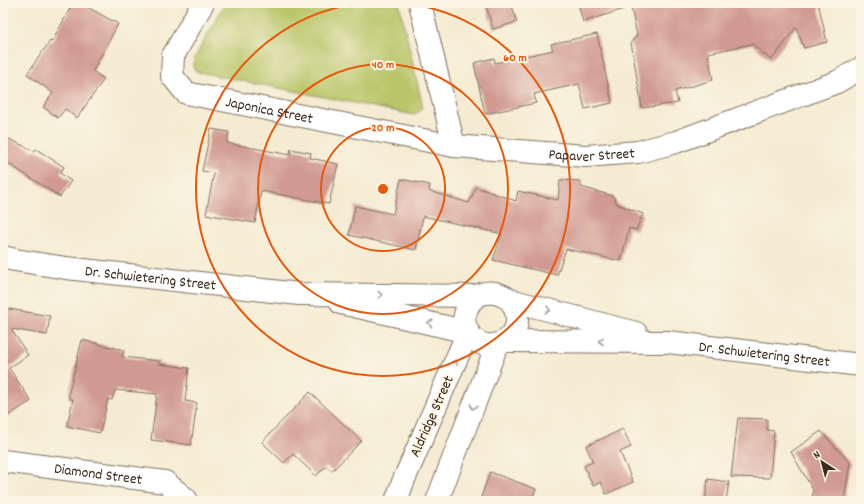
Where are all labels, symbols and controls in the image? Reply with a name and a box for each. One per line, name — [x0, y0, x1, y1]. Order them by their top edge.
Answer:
text: 60 m — [503, 50, 527, 67]
text: 40 m — [372, 57, 394, 74]
street label: Japonica Street — [223, 92, 315, 131]
text: 20 m — [372, 120, 394, 137]
street label: Papaver Street — [548, 143, 636, 169]
centre of rings — [376, 182, 390, 196]
street label: Dr. Schwietering Street — [84, 261, 217, 298]
one-way arrow — [377, 291, 383, 299]
one-way arrow — [544, 305, 551, 314]
one-way arrow — [427, 320, 433, 328]
one-way arrow — [598, 337, 604, 345]
street label: Dr. Schwietering Street — [697, 337, 831, 374]
one-way arrow — [450, 358, 458, 366]
street label: Aldridge Street — [405, 372, 461, 461]
one-way arrow — [470, 404, 478, 411]
north arrow — [802, 442, 842, 482]
text: N — [810, 447, 825, 464]
street label: Diamond Street — [53, 459, 144, 492]

